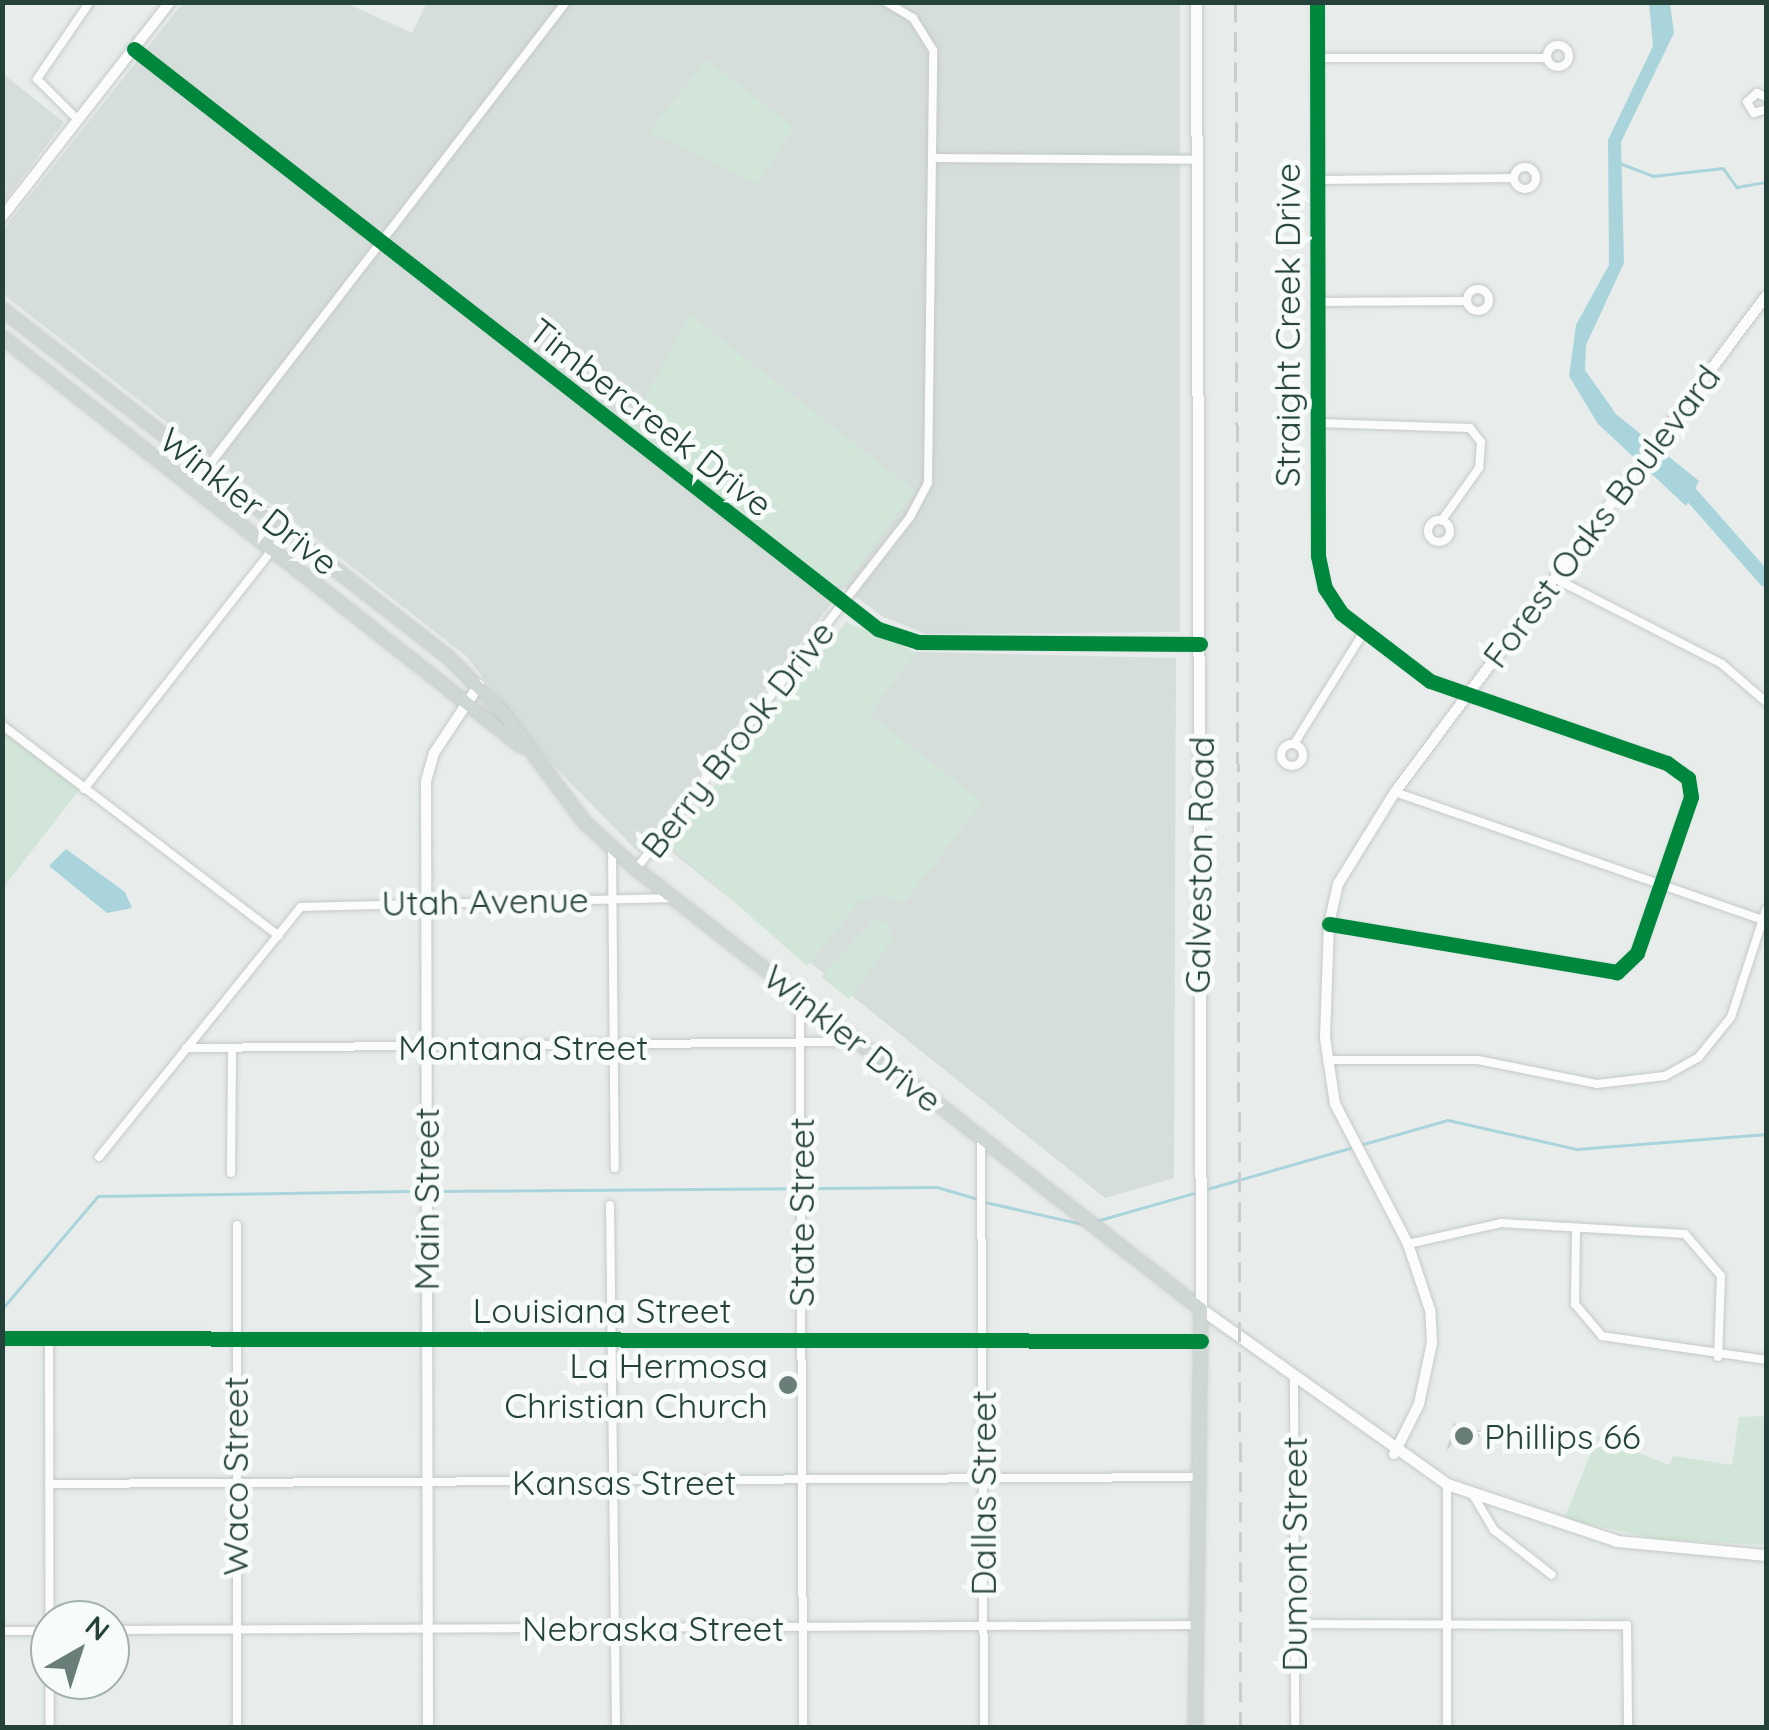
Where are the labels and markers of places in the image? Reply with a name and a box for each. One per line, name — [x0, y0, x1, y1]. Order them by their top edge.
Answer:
place label: La Hermosa Christian Church — [504, 1344, 768, 1426]
marker: La Hermosa Christian Church — [777, 1374, 799, 1396]
place label: Phillips 66 — [1484, 1415, 1641, 1457]
marker: Phillips 66 — [1453, 1425, 1475, 1447]

